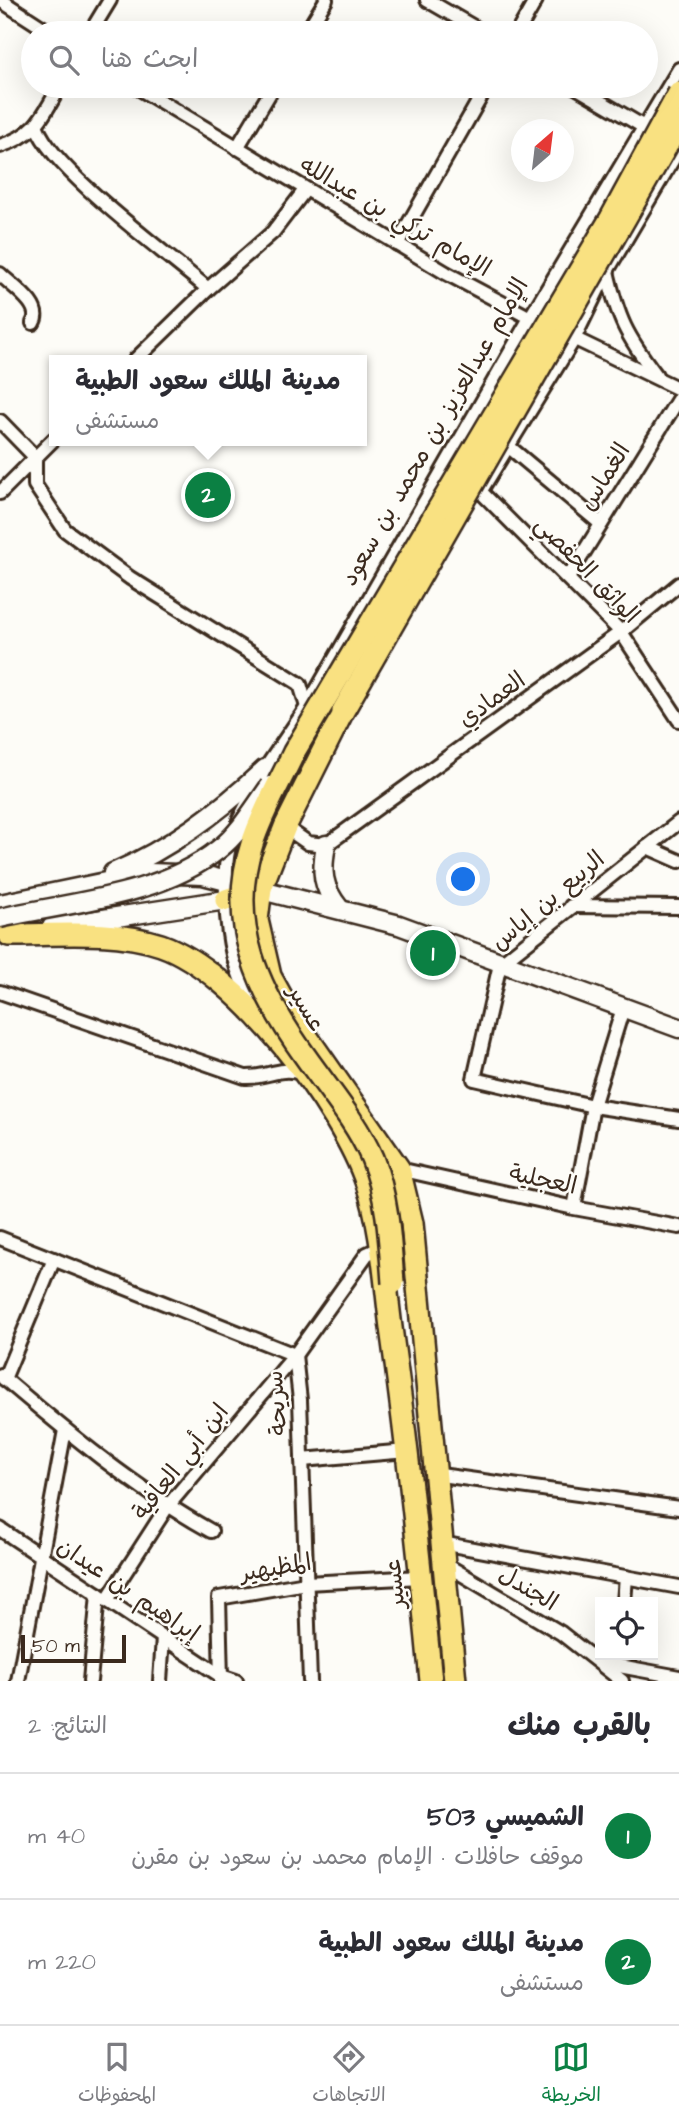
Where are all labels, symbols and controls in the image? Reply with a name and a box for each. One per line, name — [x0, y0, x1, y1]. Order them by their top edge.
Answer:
search box — [21, 21, 658, 98]
icon: search — [45, 41, 83, 79]
text: ابحث هنا — [101, 41, 198, 77]
north arrow — [511, 119, 574, 182]
street label: الإمام تركي بن عبدالله — [291, 148, 497, 288]
street label: الإمام عبدالعزيز بن محمد بن سعود — [333, 272, 537, 592]
popup — [49, 355, 367, 446]
text: مدينة الملك سعود الطبية — [75, 363, 341, 399]
text: مستشفى — [75, 405, 159, 437]
street label: الغماس — [571, 437, 639, 517]
pin: 2 — [185, 469, 231, 521]
street label: الواثق الحفصي — [524, 508, 647, 634]
street label: العمادي — [451, 664, 533, 736]
street label: الربيع بن إياس — [484, 843, 612, 959]
your location — [446, 862, 480, 896]
pin: 1 — [410, 927, 456, 979]
street label: عسير — [278, 976, 333, 1038]
street label: العجلية — [506, 1156, 580, 1204]
street label: سريحة — [258, 1369, 296, 1437]
street label: ابن أبي العافية — [125, 1397, 240, 1529]
street label: إبراهيم بن عيدان — [50, 1530, 206, 1650]
street label: المظيهير — [236, 1546, 314, 1591]
street label: عسير — [375, 1557, 415, 1613]
street label: الجندل — [492, 1558, 564, 1620]
map controls — [595, 1597, 658, 1660]
button: locate — [595, 1597, 658, 1660]
scale bar — [21, 1632, 126, 1664]
text: 50 m — [32, 1633, 80, 1660]
text: بالقرب منك — [507, 1705, 651, 1747]
text: النتائج: 2 — [28, 1710, 107, 1742]
text: الشميسي 503 — [427, 1799, 584, 1835]
text: 40 m — [28, 1820, 85, 1852]
text: 1 — [627, 1820, 629, 1852]
text: موقف حافلات · الإمام محمد بن سعود بن مقرن — [131, 1841, 584, 1873]
text: مدينة الملك سعود الطبية — [319, 1925, 584, 1961]
text: 220 m — [28, 1946, 96, 1978]
text: 2 — [621, 1946, 635, 1978]
text: مستشفى — [500, 1967, 584, 1999]
tab: المحفوظات — [78, 2038, 156, 2111]
tab: الاتجاهات — [312, 2038, 386, 2111]
tab: الخريطة — [542, 2038, 601, 2111]

